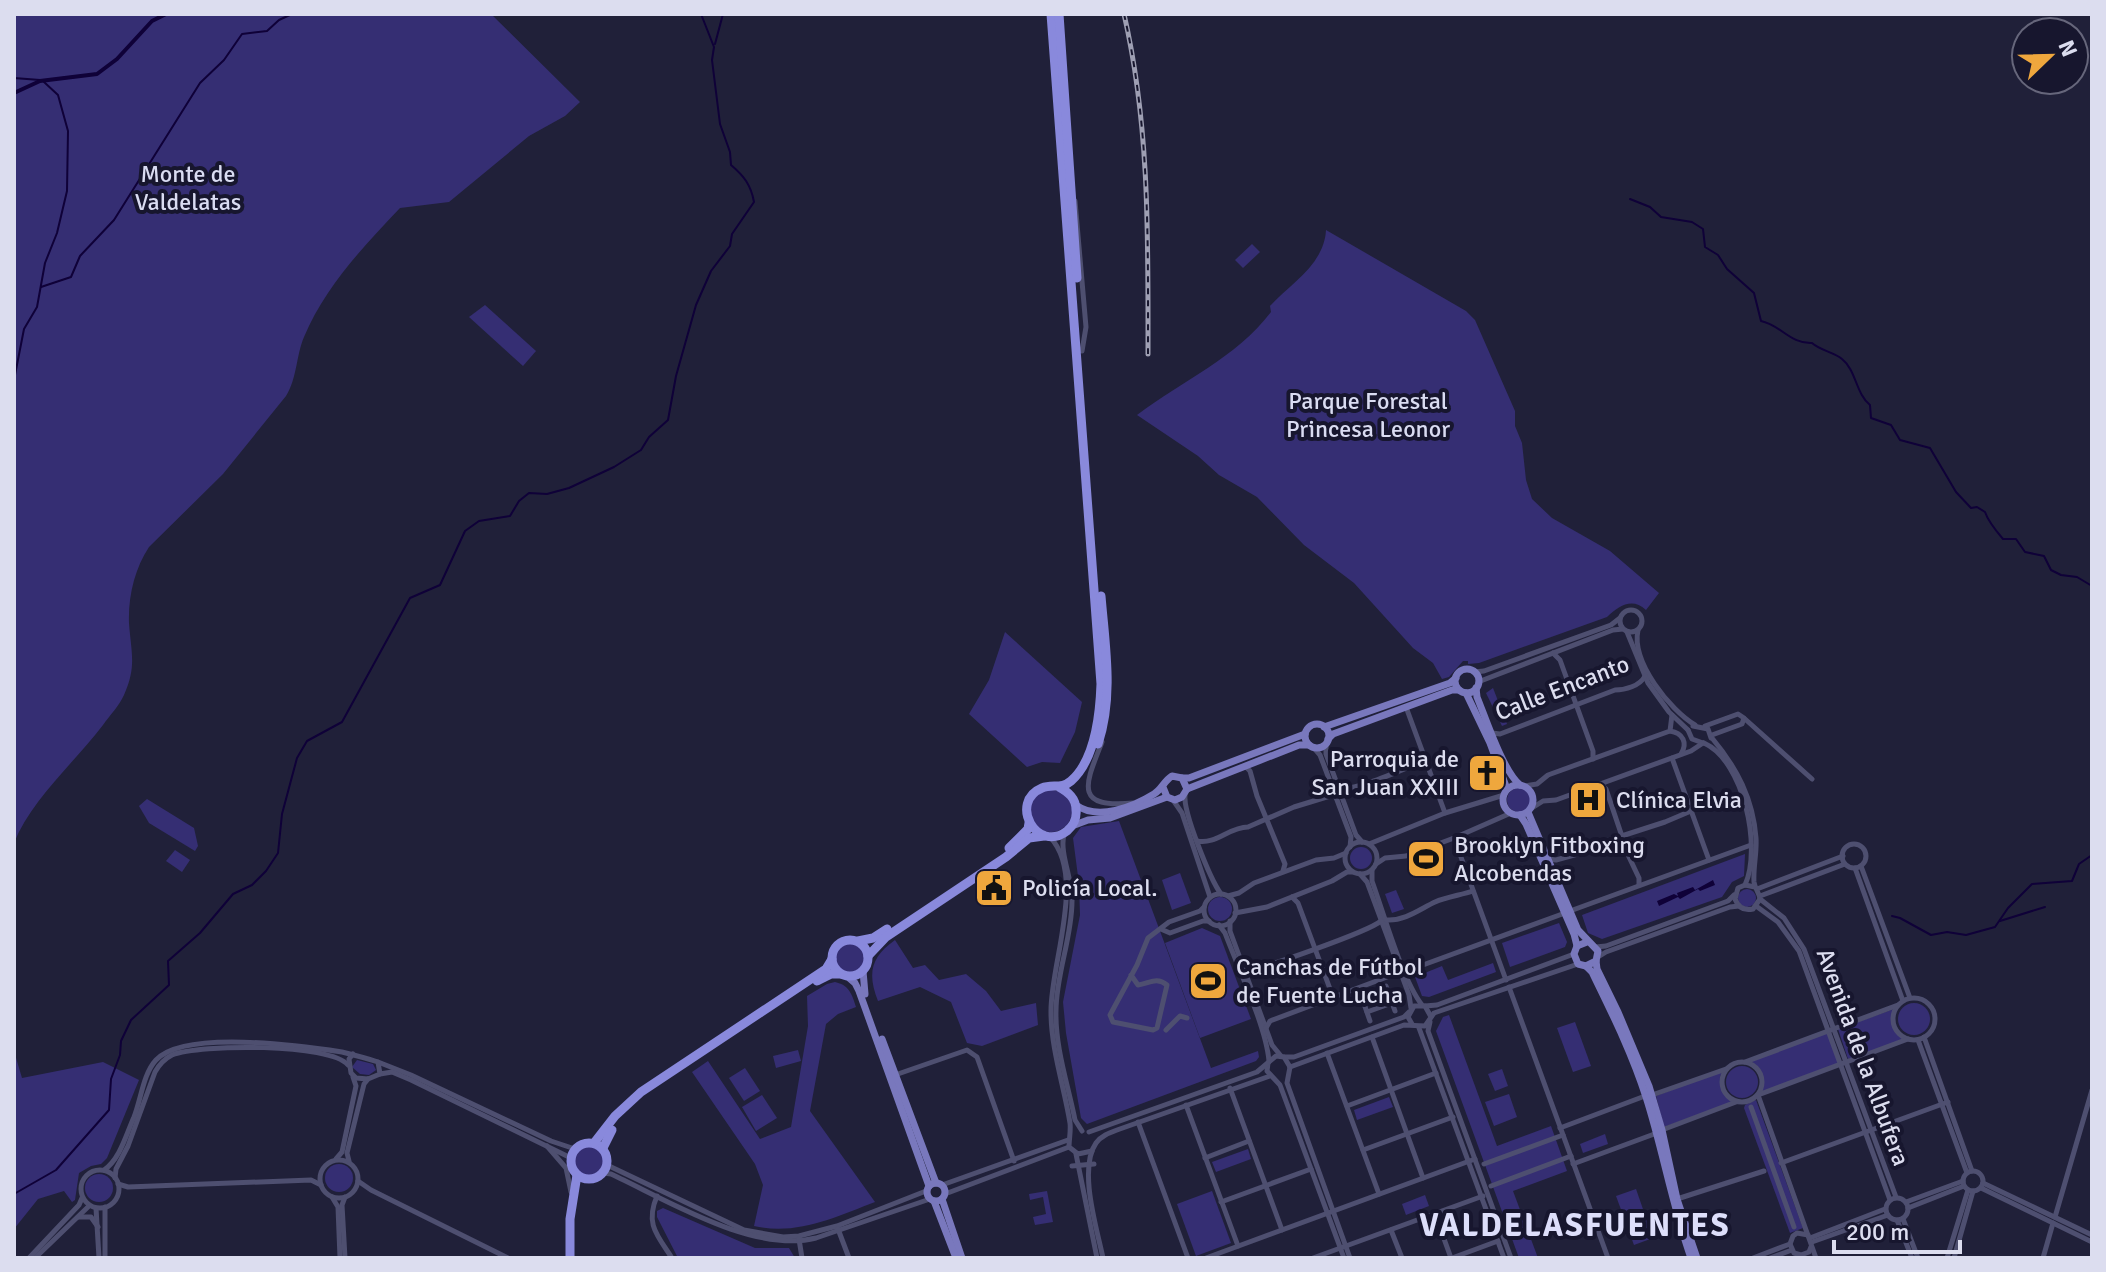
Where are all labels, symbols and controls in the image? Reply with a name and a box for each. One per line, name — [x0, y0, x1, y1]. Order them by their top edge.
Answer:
north arrow — [2010, 16, 2090, 96]
text: N — [2053, 36, 2083, 61]
park label: Monte de Valdelatas — [135, 159, 241, 217]
park label: Parque Forestal Princesa Leonor — [1286, 386, 1450, 444]
street label: Calle Encanto — [1491, 649, 1633, 727]
place label: Parroquia de San Juan XXIII — [1311, 744, 1459, 802]
church icon: Parroquia de San Juan XXIII — [1466, 752, 1508, 794]
hospital icon: Clínica Elvia — [1567, 779, 1609, 821]
place label: Clínica Elvia — [1616, 785, 1742, 815]
place label: Brooklyn Fitboxing Alcobendas — [1454, 830, 1645, 888]
sports icon: Brooklyn Fitboxing Alcobendas — [1405, 838, 1447, 880]
public building icon: Policía Local. — [973, 867, 1015, 909]
place label: Policía Local. — [1022, 873, 1158, 903]
street label: Avenida de la Albufera — [1810, 944, 1916, 1170]
place label: Canchas de Fútbol de Fuente Lucha — [1236, 952, 1424, 1010]
sports icon: Canchas de Fútbol de Fuente Lucha — [1187, 960, 1229, 1002]
scale bar — [1834, 1204, 1960, 1254]
district label: VALDELASFUENTES — [1419, 1206, 1731, 1245]
text: 200 m — [1846, 1217, 1909, 1247]

